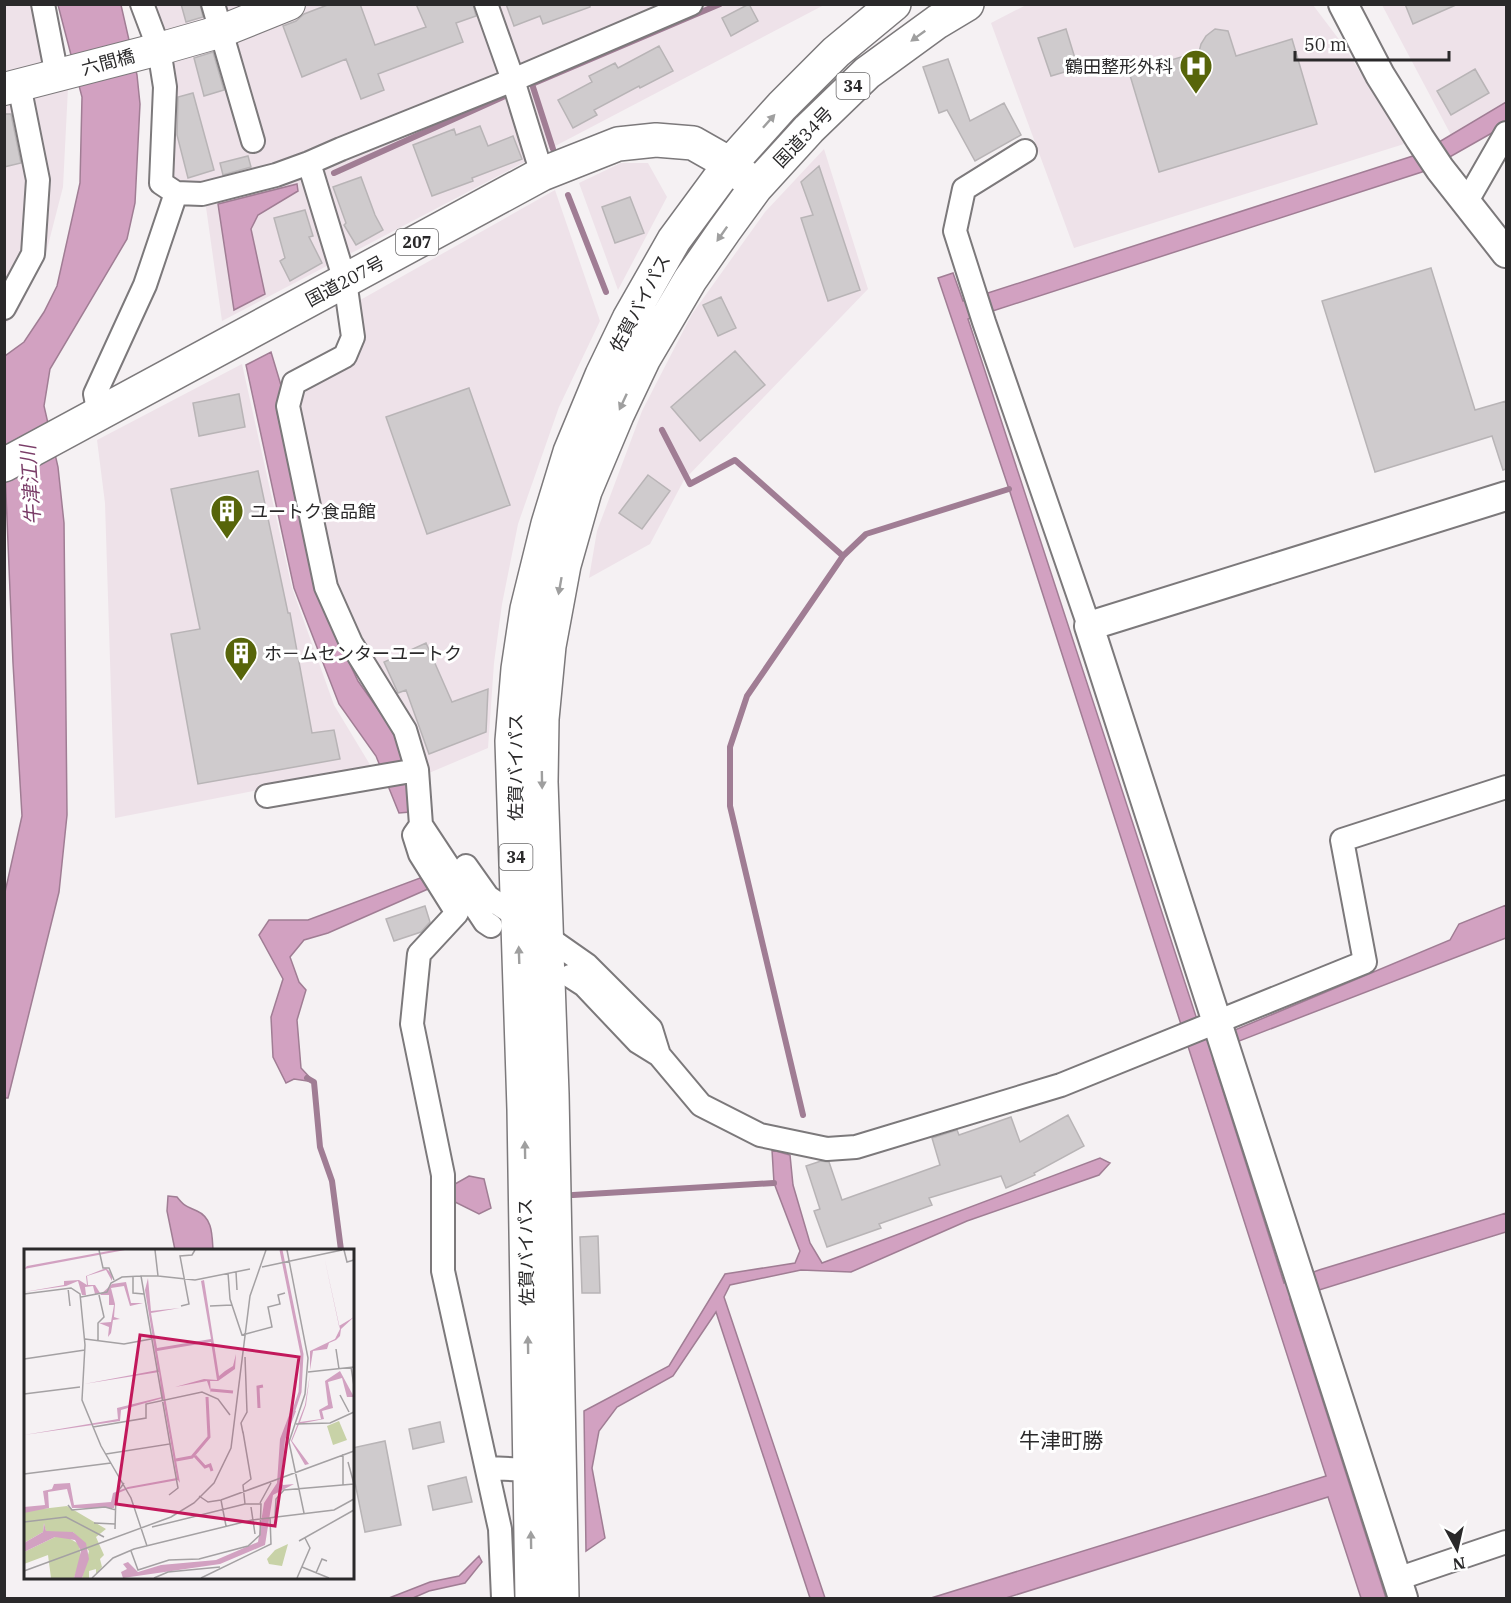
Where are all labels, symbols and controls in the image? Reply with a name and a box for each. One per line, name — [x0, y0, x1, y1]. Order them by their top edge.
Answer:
scale bar — [1295, 24, 1450, 62]
one-way arrow — [910, 30, 926, 42]
text: 50 m — [1304, 33, 1347, 56]
street label: 六間橋 — [79, 44, 137, 80]
hospital icon: 鶴田整形外科 — [1178, 48, 1214, 95]
place label: 鶴田整形外科 — [1065, 55, 1173, 78]
road number: 34 — [836, 73, 870, 99]
street label: 国道34号 — [768, 102, 838, 172]
one-way arrow — [762, 113, 776, 128]
one-way arrow — [716, 227, 728, 242]
road number: 207 — [396, 229, 438, 255]
street label: 佐賀バイパス — [605, 250, 675, 356]
street label: 国道207号 — [301, 251, 389, 311]
one-way arrow — [619, 394, 628, 411]
water label: 牛津江川 — [14, 442, 46, 526]
building icon: ユートク食品館 — [209, 493, 245, 540]
place label: ユートク食品館 — [250, 500, 376, 523]
one-way arrow — [556, 577, 565, 596]
building icon: ホ－ムセンターユートク — [223, 635, 259, 682]
place label: ホ－ムセンターユートク — [264, 642, 462, 665]
street label: 佐賀バイパス — [504, 713, 527, 821]
one-way arrow — [537, 770, 547, 789]
road number: 34 — [500, 844, 532, 870]
one-way arrow — [514, 946, 524, 965]
one-way arrow — [520, 1141, 529, 1160]
street label: 佐賀バイパス — [514, 1198, 538, 1306]
inset map — [24, 1249, 354, 1579]
one-way arrow — [523, 1336, 532, 1355]
district label: 牛津町勝 — [1019, 1426, 1103, 1454]
north arrow — [1427, 1519, 1487, 1579]
one-way arrow — [526, 1531, 535, 1550]
text: N — [1451, 1553, 1467, 1575]

